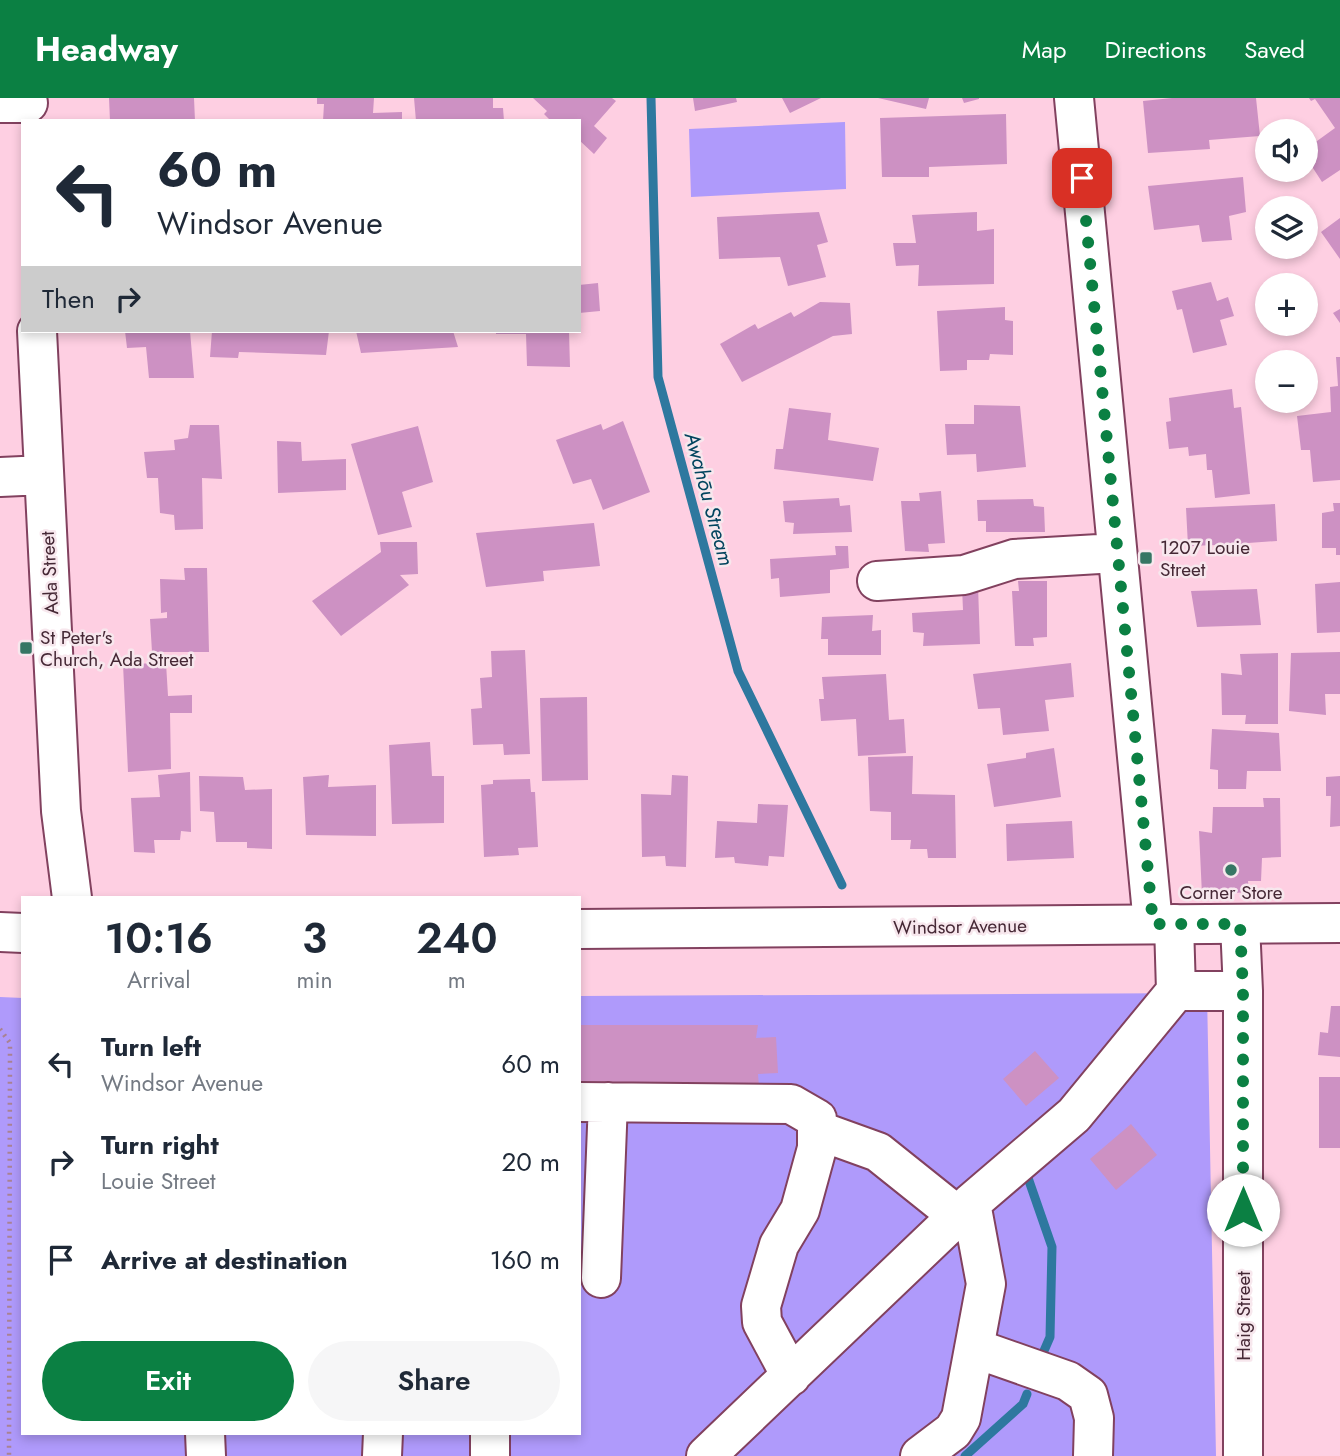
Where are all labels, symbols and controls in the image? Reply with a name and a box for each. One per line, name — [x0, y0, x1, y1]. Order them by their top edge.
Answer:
text: Headway — [35, 26, 178, 73]
text: Map — [1022, 32, 1067, 67]
text: Directions — [1105, 32, 1206, 67]
text: Saved — [1244, 32, 1305, 67]
map controls — [1255, 119, 1318, 413]
button: sound — [1255, 119, 1318, 182]
text: 60 m — [157, 135, 277, 205]
icon: left — [42, 147, 133, 238]
pin — [1052, 148, 1112, 208]
icon: arrive — [1063, 159, 1101, 197]
button: layers — [1255, 196, 1318, 259]
text: Windsor Avenue — [157, 200, 383, 246]
button: + — [1255, 273, 1318, 336]
text: Then — [42, 280, 95, 318]
icon: right — [109, 280, 147, 318]
button: − — [1255, 350, 1318, 413]
water label: Awahōu Stream — [676, 428, 741, 569]
street label: Ada Street — [34, 530, 65, 615]
place label: 1207 Louie Street — [1160, 534, 1250, 583]
marker: 1207 Louie Street — [1138, 550, 1154, 566]
place label: St Peter's Church, Ada Street — [40, 624, 194, 673]
marker: St Peter's Church, Ada Street — [18, 640, 34, 656]
marker: Corner Store — [1223, 862, 1239, 878]
place label: Corner Store — [1179, 879, 1283, 906]
text: 10:16 — [105, 908, 213, 969]
text: 3 — [302, 908, 327, 969]
text: 240 — [416, 908, 497, 969]
street label: Windsor Avenue — [893, 912, 1027, 941]
text: Arrival — [127, 963, 190, 997]
text: min — [297, 963, 333, 997]
text: m — [448, 963, 466, 997]
text: Turn left — [101, 1028, 201, 1066]
icon: left — [42, 1045, 80, 1083]
text: 60 m — [501, 1045, 560, 1083]
text: Windsor Avenue — [101, 1066, 263, 1100]
text: Turn right — [101, 1126, 219, 1164]
icon: right — [42, 1143, 80, 1181]
text: 20 m — [502, 1143, 560, 1181]
text: Louie Street — [101, 1164, 216, 1198]
position arrow — [1206, 1173, 1280, 1247]
icon: arrive — [42, 1241, 80, 1279]
text: Arrive at destination — [101, 1241, 348, 1279]
text: 160 m — [490, 1241, 560, 1279]
street label: Haig Street — [1230, 1271, 1257, 1361]
button: Exit — [42, 1341, 294, 1421]
button: Share — [308, 1341, 560, 1421]

